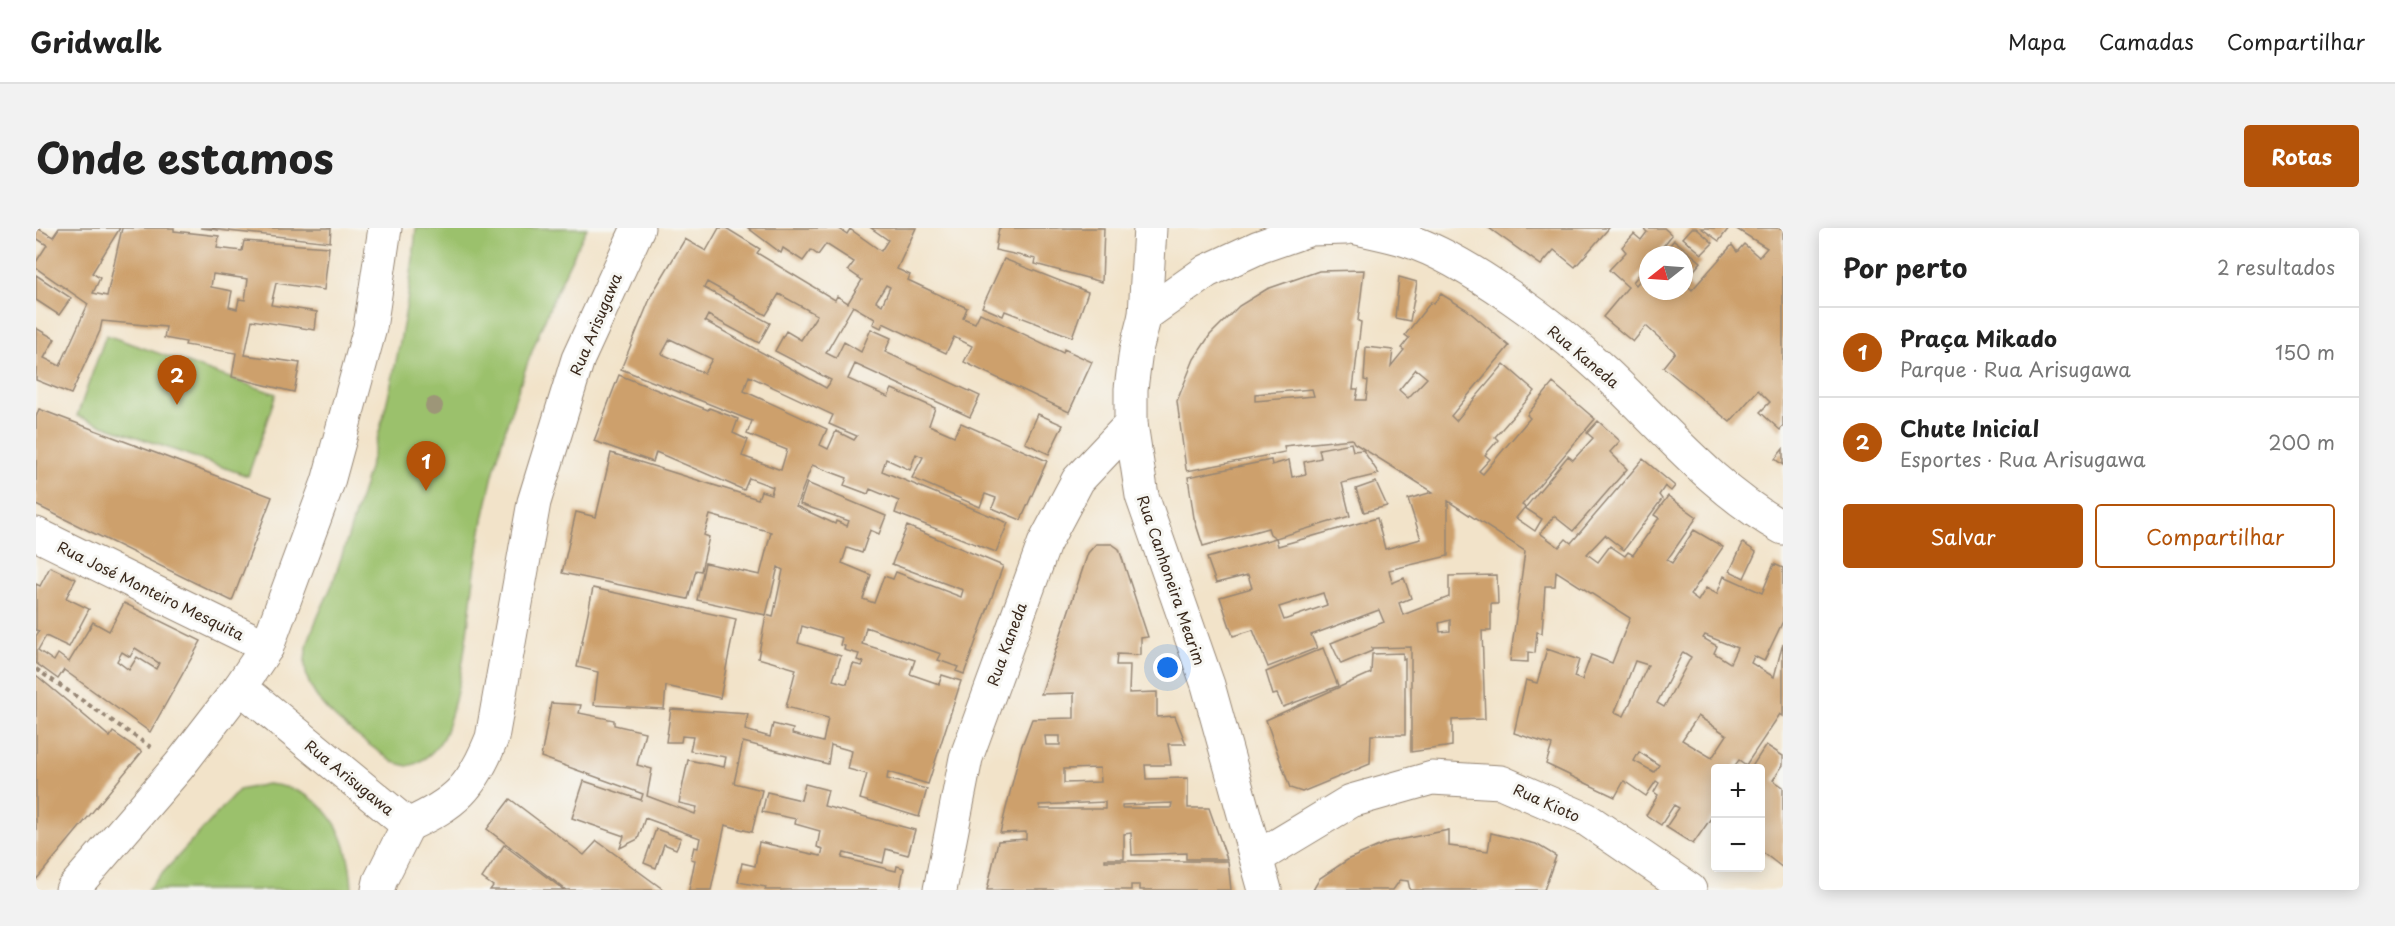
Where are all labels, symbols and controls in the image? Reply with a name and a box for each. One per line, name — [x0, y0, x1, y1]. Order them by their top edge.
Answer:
text: Gridwalk — [30, 20, 162, 63]
text: Mapa — [2008, 25, 2066, 57]
text: Camadas — [2099, 25, 2194, 57]
text: Compartilhar — [2227, 25, 2365, 57]
text: Onde estamos — [36, 125, 334, 188]
button: Rotas — [2244, 125, 2359, 187]
north arrow — [1639, 246, 1693, 300]
text: Por perto — [1843, 248, 1967, 287]
text: 2 resultados — [2217, 252, 2335, 282]
street label: Rua Arisugawa — [563, 269, 627, 379]
street label: Rua Kaneda — [1543, 319, 1625, 393]
text: Praça Mikado — [1900, 321, 2057, 354]
text: 1 — [1858, 337, 1867, 367]
text: 150 m — [2275, 337, 2335, 367]
text: Parque · Rua Arisugawa — [1900, 354, 2131, 384]
pin: 2 — [158, 356, 196, 405]
text: Chute Inicial — [1900, 411, 2039, 444]
text: 2 — [1855, 427, 1870, 457]
text: 200 m — [2268, 427, 2335, 457]
pin: 1 — [406, 442, 446, 491]
text: Esportes · Rua Arisugawa — [1900, 444, 2146, 474]
street label: Rua Canhoneira Mearim — [1132, 492, 1212, 668]
button: Salvar — [1843, 504, 2083, 568]
button: Compartilhar — [2095, 504, 2335, 568]
street label: Rua José Monteiro Mesquita — [54, 535, 249, 646]
street label: Rua Kaneda — [980, 598, 1032, 689]
your location — [1153, 653, 1182, 682]
street label: Rua Arisugawa — [300, 734, 400, 821]
map controls — [1711, 764, 1765, 872]
button: + — [1711, 764, 1765, 818]
street label: Rua Kioto — [1510, 777, 1584, 827]
button: − — [1711, 818, 1765, 872]

